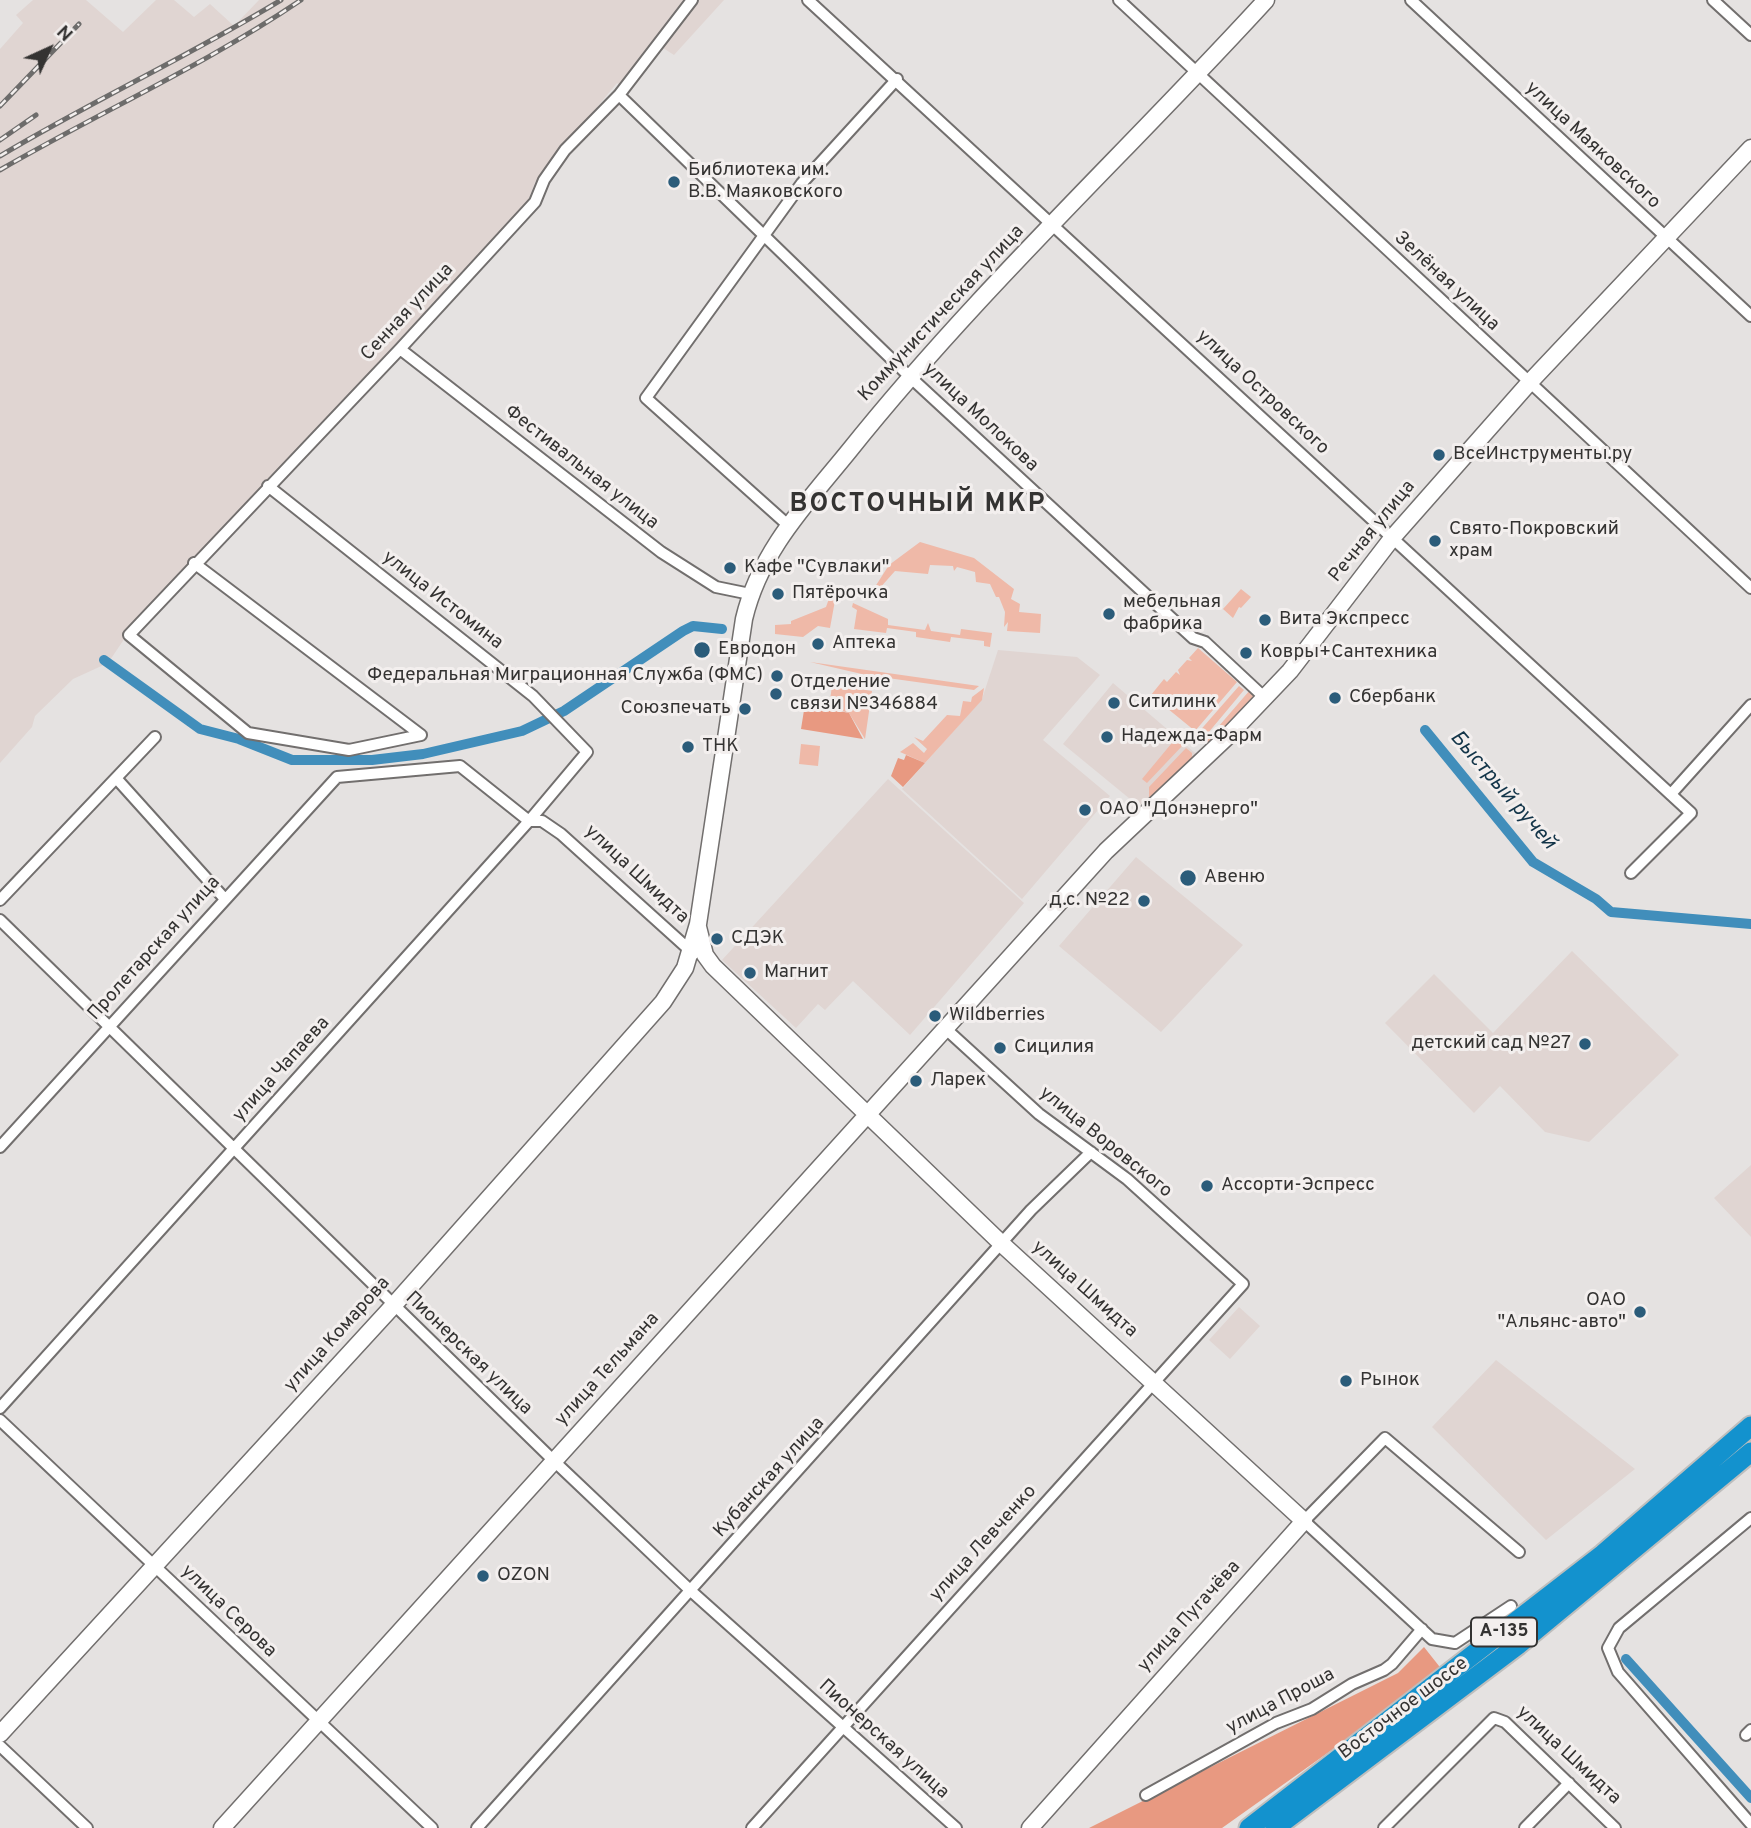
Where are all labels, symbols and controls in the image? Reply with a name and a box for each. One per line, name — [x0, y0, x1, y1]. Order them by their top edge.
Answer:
north arrow — [14, 14, 84, 84]
text: N — [51, 21, 77, 47]
street label: улица Маяковского — [1520, 78, 1664, 214]
place label: Библиотека им. В.В. Маяковского — [688, 160, 843, 204]
marker: Библиотека им. В.В. Маяковского — [666, 174, 682, 190]
street label: Коммунистическая улица — [854, 221, 1030, 407]
street label: Зелёная улица — [1389, 227, 1503, 337]
street label: Сенная улица — [357, 259, 459, 367]
street label: улица Островского — [1191, 326, 1333, 460]
street label: улица Молокова — [918, 359, 1042, 477]
street label: Фестивальная улица — [500, 401, 662, 535]
place label: ВсеИнструменты.ру — [1453, 444, 1632, 466]
marker: ВсеИнструменты.ру — [1431, 447, 1447, 463]
street label: Речная улица — [1325, 476, 1421, 588]
district label: ВОСТОЧНЫЙ МКР — [791, 490, 1045, 522]
place label: Свято-Покровский храм — [1449, 519, 1619, 563]
marker: Свято-Покровский храм — [1427, 533, 1443, 549]
street label: улица Истомина — [377, 547, 507, 655]
place label: Кафе "Сувлаки" — [744, 557, 889, 579]
marker: Кафе "Сувлаки" — [722, 560, 738, 576]
place label: Пятёрочка — [792, 583, 888, 605]
marker: Пятёрочка — [770, 586, 786, 602]
place label: мебельная фабрика — [1123, 592, 1221, 636]
marker: мебельная фабрика — [1101, 606, 1117, 622]
place label: Вита Экспресс — [1279, 609, 1410, 631]
marker: Вита Экспресс — [1257, 612, 1273, 628]
place label: Аптека — [832, 633, 896, 655]
marker: Аптека — [810, 636, 826, 652]
place label: Евродон — [718, 639, 796, 661]
marker: Евродон — [692, 640, 712, 660]
place label: Ковры+Сантехника — [1260, 642, 1437, 664]
marker: Ковры+Сантехника — [1238, 645, 1254, 661]
place label: Федеральная Миграционная Служба (ФМС) — [367, 665, 763, 687]
marker: Федеральная Миграционная Служба (ФМС) — [769, 668, 785, 684]
place label: Отделение связи №346884 — [790, 672, 938, 716]
marker: Отделение связи №346884 — [768, 686, 784, 702]
place label: Сбербанк — [1349, 687, 1436, 709]
marker: Сбербанк — [1327, 690, 1343, 706]
place label: Ситилинк — [1128, 692, 1217, 714]
marker: Ситилинк — [1106, 695, 1122, 711]
place label: Союзпечать — [621, 698, 731, 720]
marker: Союзпечать — [737, 701, 753, 717]
place label: Надежда-Фарм — [1121, 726, 1262, 748]
water label: Быстрый ручей — [1443, 726, 1561, 856]
marker: Надежда-Фарм — [1099, 729, 1115, 745]
place label: ТНК — [702, 736, 739, 758]
marker: ТНК — [680, 739, 696, 755]
place label: ОАО "Донэнерго" — [1099, 799, 1258, 821]
marker: ОАО "Донэнерго" — [1077, 802, 1093, 818]
street label: улица Шмидта — [579, 821, 693, 929]
place label: Авеню — [1204, 867, 1265, 889]
marker: Авеню — [1178, 868, 1198, 888]
street label: Пролетарская улица — [84, 872, 226, 1026]
place label: д.с. №22 — [1049, 890, 1130, 912]
marker: д.с. №22 — [1136, 893, 1152, 909]
place label: СДЭК — [731, 928, 784, 950]
marker: СДЭК — [709, 931, 725, 947]
place label: Магнит — [764, 962, 828, 984]
marker: Магнит — [742, 965, 758, 981]
place label: Wildberries — [949, 1005, 1045, 1027]
marker: Wildberries — [927, 1008, 943, 1024]
street label: улица Чапаева — [229, 1013, 335, 1127]
place label: детский сад №27 — [1412, 1033, 1571, 1055]
marker: детский сад №27 — [1577, 1036, 1593, 1052]
place label: Сицилия — [1014, 1037, 1094, 1059]
marker: Сицилия — [992, 1040, 1008, 1056]
place label: Ларек — [930, 1070, 986, 1092]
marker: Ларек — [908, 1073, 924, 1089]
street label: улица Воровского — [1034, 1082, 1176, 1204]
place label: Ассорти-Эспресс — [1221, 1175, 1375, 1197]
marker: Ассорти-Эспресс — [1199, 1178, 1215, 1194]
street label: улица Шмидта — [1026, 1237, 1142, 1343]
street label: улица Комарова — [280, 1273, 396, 1397]
street label: Пионерская улица — [400, 1288, 536, 1420]
place label: ОАО "Альянс-авто" — [1497, 1290, 1626, 1334]
marker: ОАО "Альянс-авто" — [1632, 1304, 1648, 1320]
street label: улица Тельмана — [551, 1309, 665, 1431]
place label: Рынок — [1360, 1370, 1420, 1392]
marker: Рынок — [1338, 1373, 1354, 1389]
street label: Кубанская улица — [710, 1413, 830, 1543]
street label: улица Левченко — [926, 1481, 1042, 1607]
street label: улица Пугачёва — [1134, 1556, 1246, 1678]
street label: улица Серова — [175, 1561, 281, 1663]
place label: OZON — [497, 1565, 550, 1587]
marker: OZON — [475, 1568, 491, 1584]
road number: А-135 — [1471, 1618, 1537, 1646]
street label: Восточное шоссе — [1335, 1653, 1473, 1765]
street label: улица Проша — [1223, 1664, 1339, 1740]
street label: Пионерская улица — [813, 1675, 953, 1805]
street label: улица Шмидта — [1511, 1702, 1625, 1810]

